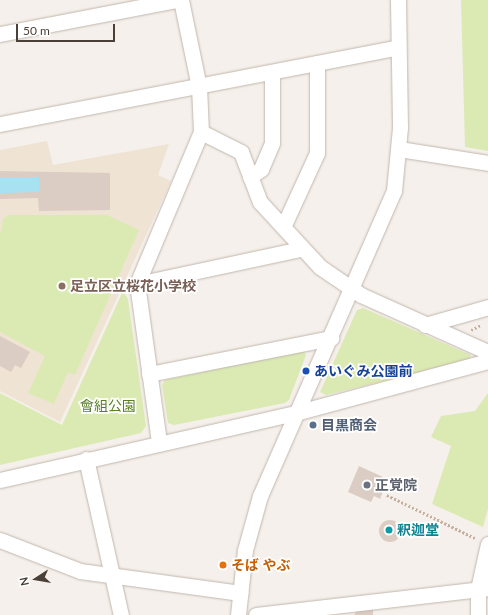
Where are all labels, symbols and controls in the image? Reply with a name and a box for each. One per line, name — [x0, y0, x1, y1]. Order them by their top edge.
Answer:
scale bar — [18, 16, 117, 42]
text: 50 m — [23, 23, 50, 38]
place label: 足立区立桜花小学校 — [70, 278, 196, 294]
marker: 足立区立桜花小学校 — [57, 281, 67, 291]
place label: あいぐみ公園前 — [314, 363, 412, 379]
marker: あいぐみ公園前 — [301, 366, 311, 376]
park label: 會組公園 — [80, 398, 136, 414]
place label: 目黒商会 — [321, 417, 377, 433]
marker: 目黒商会 — [308, 420, 318, 430]
place label: 正覚院 — [375, 477, 417, 493]
marker: 正覚院 — [362, 480, 372, 490]
place label: 釈迦堂 — [397, 522, 439, 538]
marker: 釈迦堂 — [384, 525, 394, 535]
place label: そば やぶ — [231, 557, 290, 573]
north arrow — [16, 559, 56, 599]
marker: そば やぶ — [218, 560, 228, 570]
text: N — [17, 576, 31, 587]

